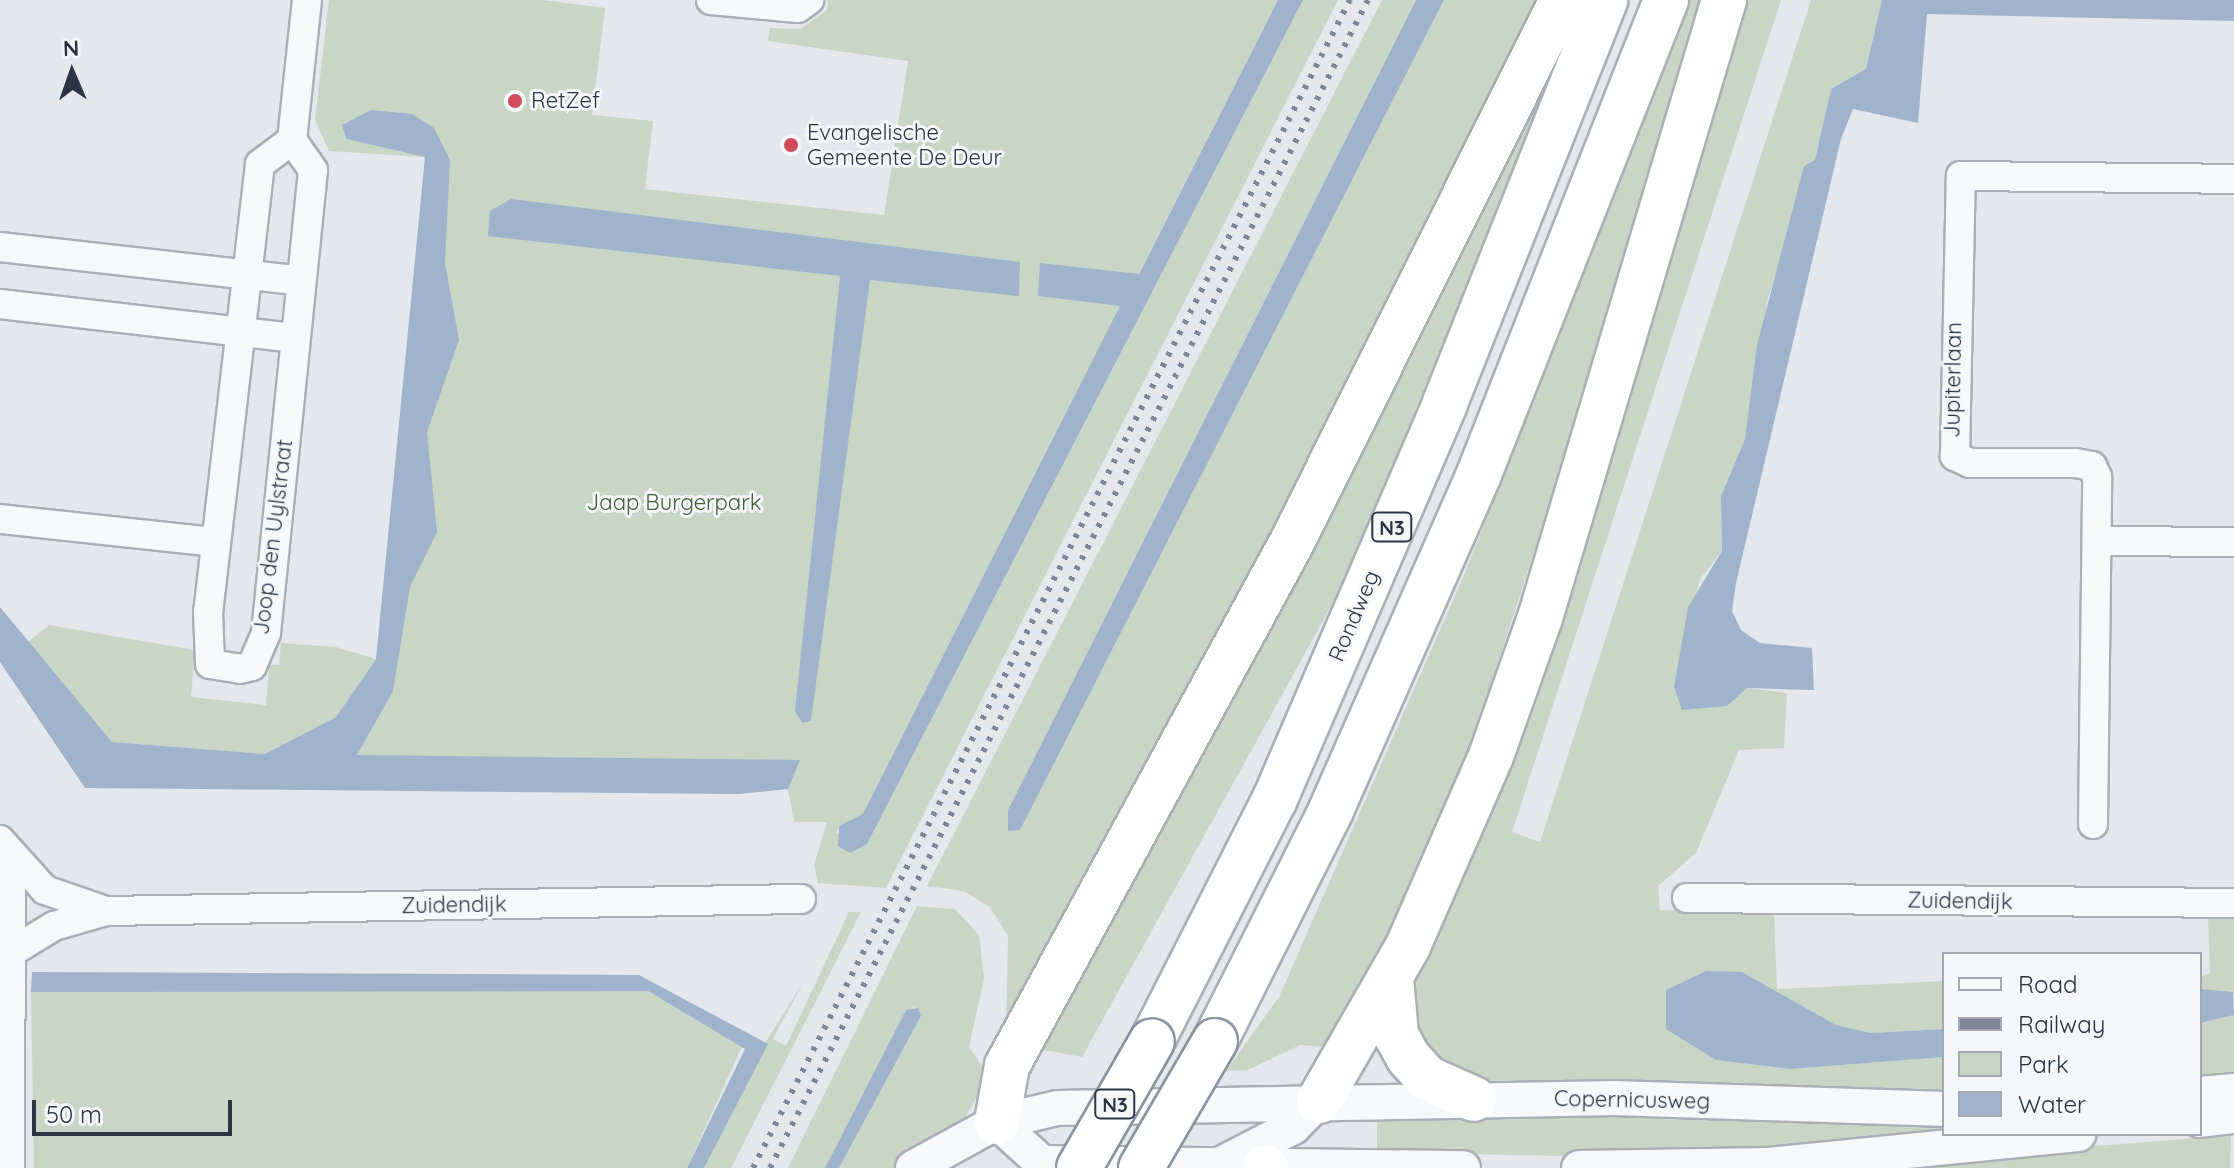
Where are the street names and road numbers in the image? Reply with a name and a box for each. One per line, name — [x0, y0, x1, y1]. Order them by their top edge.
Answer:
street label: Jupiterlaan — [1939, 322, 1967, 438]
street label: Joop den Uylstraat — [248, 438, 298, 636]
road number: N3 — [1370, 511, 1414, 543]
street label: Rondweg — [1323, 566, 1385, 666]
street label: Zuidendijk — [1907, 887, 2013, 915]
street label: Zuidendijk — [401, 891, 507, 919]
street label: Copernicusweg — [1554, 1085, 1710, 1115]
road number: N3 — [1093, 1088, 1137, 1120]

